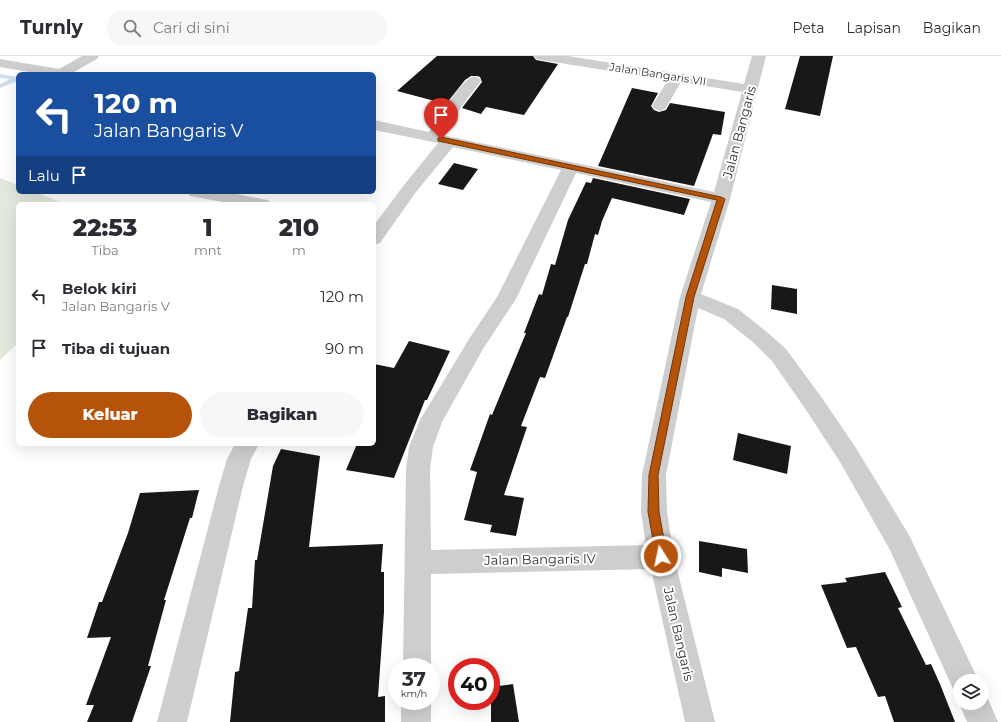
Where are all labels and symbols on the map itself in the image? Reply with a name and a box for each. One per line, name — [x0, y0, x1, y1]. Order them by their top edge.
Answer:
street label: Jalan Bangaris VII — [608, 59, 707, 89]
street label: Jalan Bangaris — [719, 84, 759, 181]
pin — [424, 98, 458, 139]
position arrow — [640, 535, 682, 577]
street label: Jalan Bangaris IV — [483, 550, 597, 568]
street label: Jalan Bangaris — [660, 585, 698, 682]
speed limit sign: 40 — [448, 658, 500, 710]

